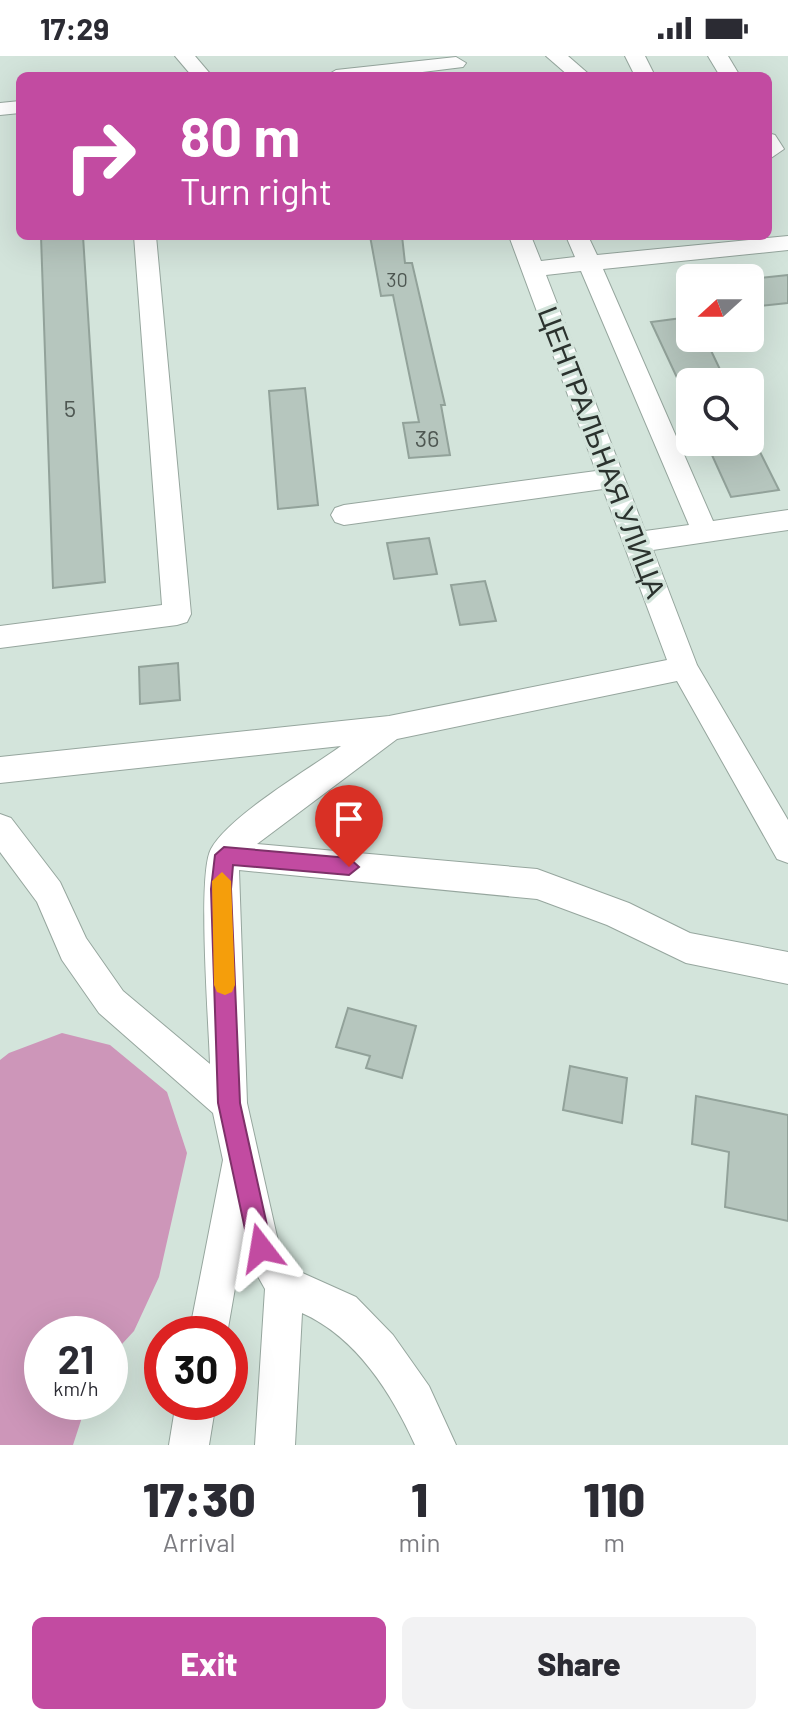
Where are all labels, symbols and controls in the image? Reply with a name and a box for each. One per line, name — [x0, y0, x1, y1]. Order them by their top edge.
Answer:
text: 17:29 — [40, 10, 109, 46]
text: 80 m — [180, 101, 300, 168]
icon: right — [48, 104, 152, 208]
text: Turn right — [180, 169, 332, 212]
north arrow — [676, 264, 764, 352]
map controls — [676, 264, 764, 456]
house number: 30 — [386, 267, 408, 291]
street label: ЦЕНТРАЛЬНАЯ УЛИЦА — [532, 301, 674, 602]
button: search — [676, 368, 764, 456]
house number: 5 — [64, 393, 76, 422]
house number: 36 — [415, 423, 439, 452]
pin — [315, 785, 383, 867]
icon: arrive — [327, 797, 371, 841]
position arrow — [219, 1206, 303, 1290]
speed limit sign: 30 — [144, 1316, 248, 1420]
text: 21 — [58, 1334, 94, 1382]
text: km/h — [53, 1376, 99, 1400]
text: 17:30 — [143, 1469, 256, 1527]
text: 1 — [411, 1469, 428, 1527]
text: 110 — [583, 1469, 645, 1527]
text: Arrival — [163, 1526, 236, 1557]
text: min — [398, 1526, 441, 1557]
text: m — [604, 1526, 625, 1557]
button: Exit — [32, 1617, 386, 1709]
button: Share — [402, 1617, 756, 1709]

